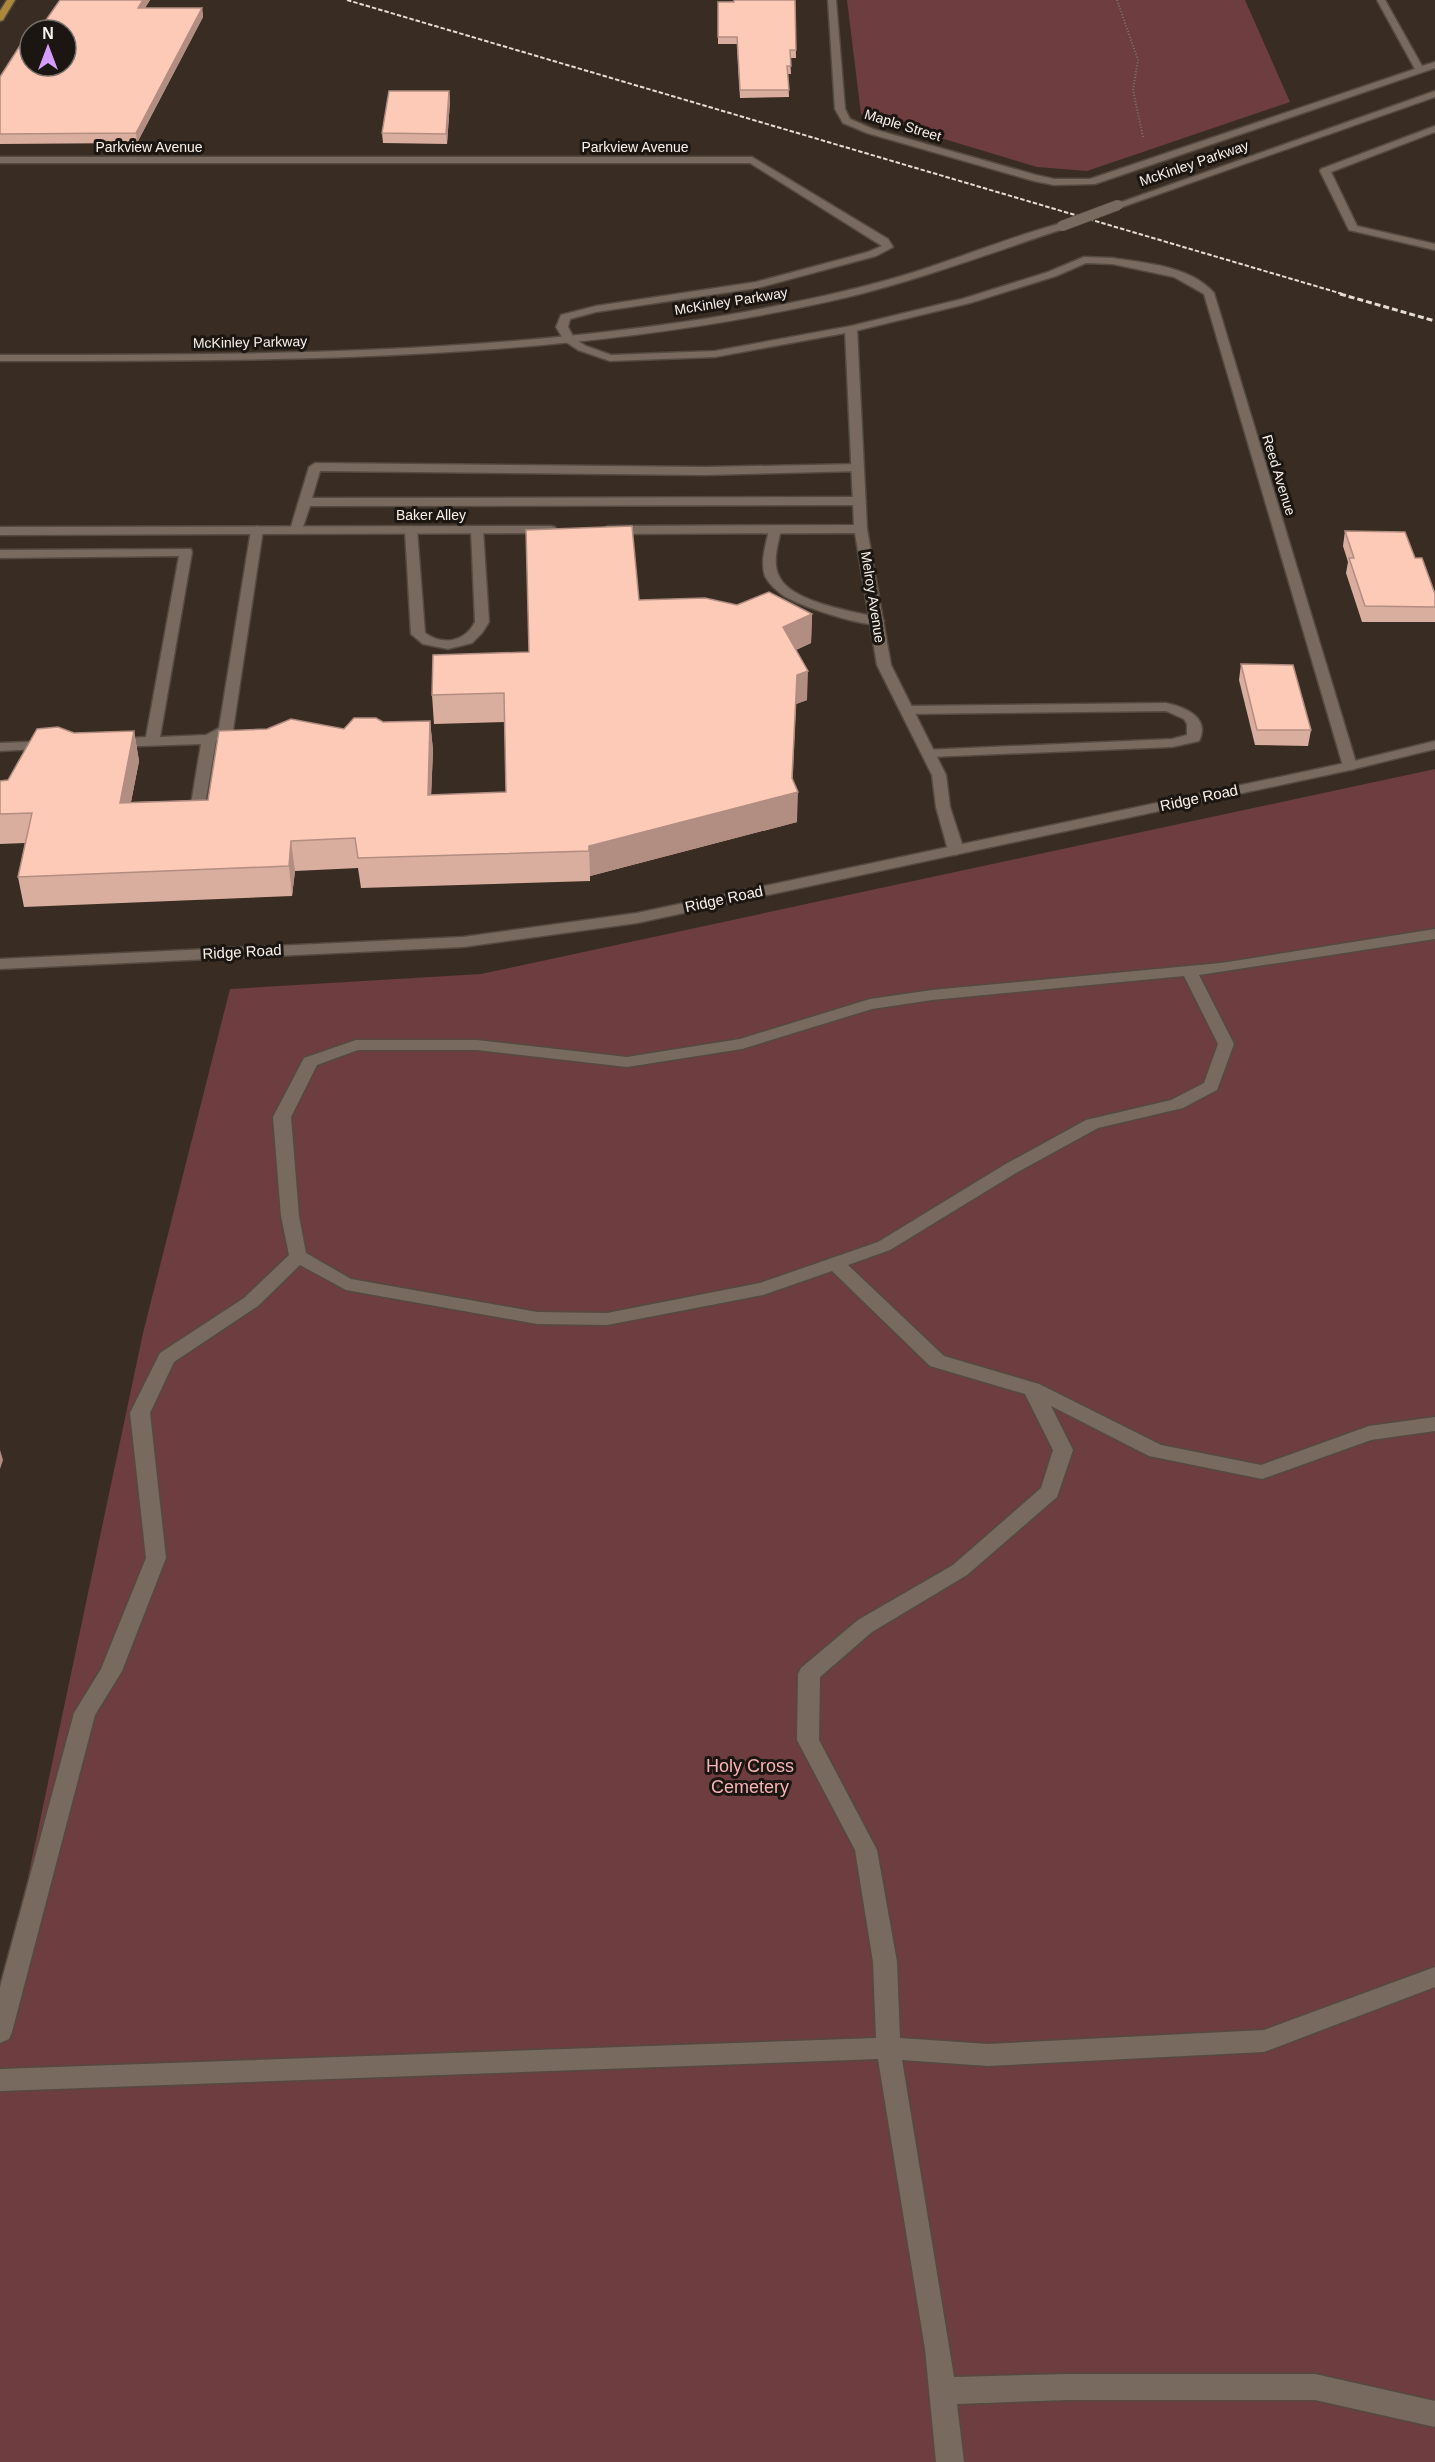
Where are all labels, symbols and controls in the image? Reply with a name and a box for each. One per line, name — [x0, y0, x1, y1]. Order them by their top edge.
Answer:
north arrow — [18, 18, 78, 78]
text: N — [42, 25, 54, 42]
street label: Maple Street — [863, 106, 943, 144]
street label: McKinley Parkway — [1137, 137, 1251, 189]
street label: Parkview Avenue — [95, 139, 203, 155]
street label: Parkview Avenue — [581, 139, 689, 155]
street label: McKinley Parkway — [673, 284, 789, 318]
street label: McKinley Parkway — [193, 333, 307, 351]
street label: Reed Avenue — [1259, 433, 1299, 518]
street label: Baker Alley — [396, 507, 466, 523]
street label: Melroy Avenue — [858, 550, 888, 644]
street label: Ridge Road — [1158, 781, 1239, 814]
street label: Ridge Road — [683, 882, 764, 915]
street label: Ridge Road — [202, 941, 282, 962]
park label: Holy Cross Cemetery — [706, 1756, 794, 1797]

